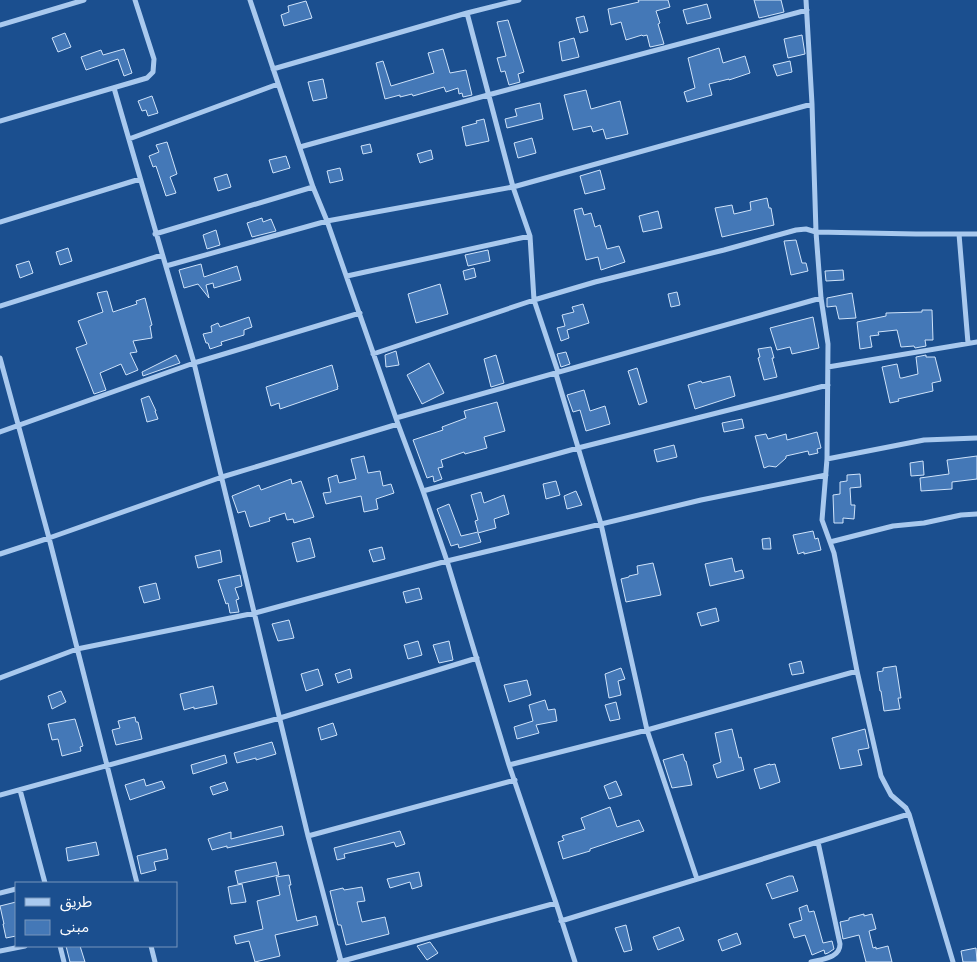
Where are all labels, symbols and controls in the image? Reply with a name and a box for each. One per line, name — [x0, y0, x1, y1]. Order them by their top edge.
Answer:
legend — [15, 882, 178, 947]
text: طريق — [60, 893, 92, 912]
text: مبنى — [60, 918, 89, 936]

